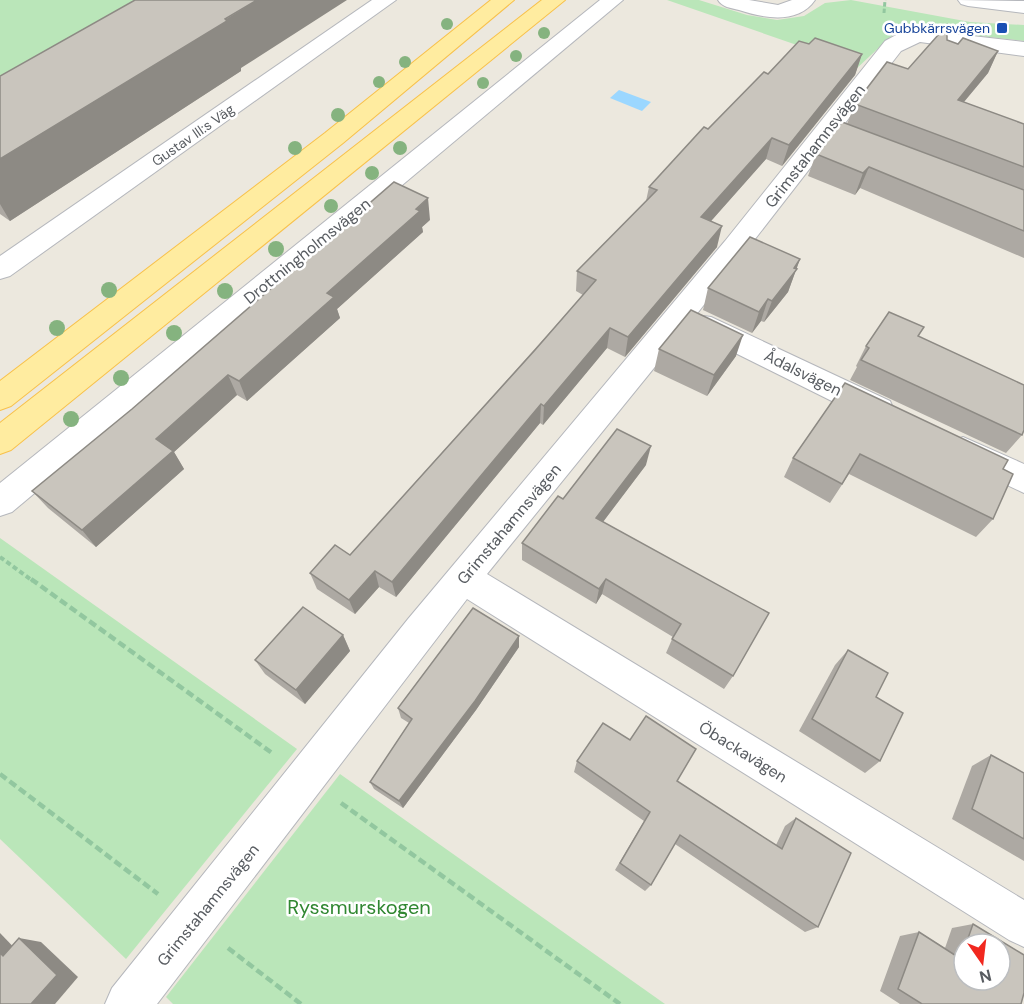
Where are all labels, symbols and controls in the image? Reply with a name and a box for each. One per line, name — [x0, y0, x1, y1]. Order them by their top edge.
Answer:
place label: Gubbkärrsvägen — [884, 19, 990, 37]
marker: Gubbkärrsvägen — [995, 21, 1009, 35]
street label: Grimstahamnsvägen — [760, 80, 870, 212]
street label: Gustav III:s Väg — [148, 100, 238, 170]
street label: Drottningholmsvägen — [239, 193, 375, 309]
street label: Ådalsvägen — [761, 345, 845, 401]
street label: Grimstahamnsvägen — [452, 459, 566, 589]
street label: Öbackavägen — [695, 717, 791, 787]
street label: Grimstahamnsvägen — [152, 840, 264, 970]
park label: Ryssmurskogen — [287, 894, 431, 920]
north arrow — [952, 932, 1012, 992]
text: N — [977, 964, 994, 988]

